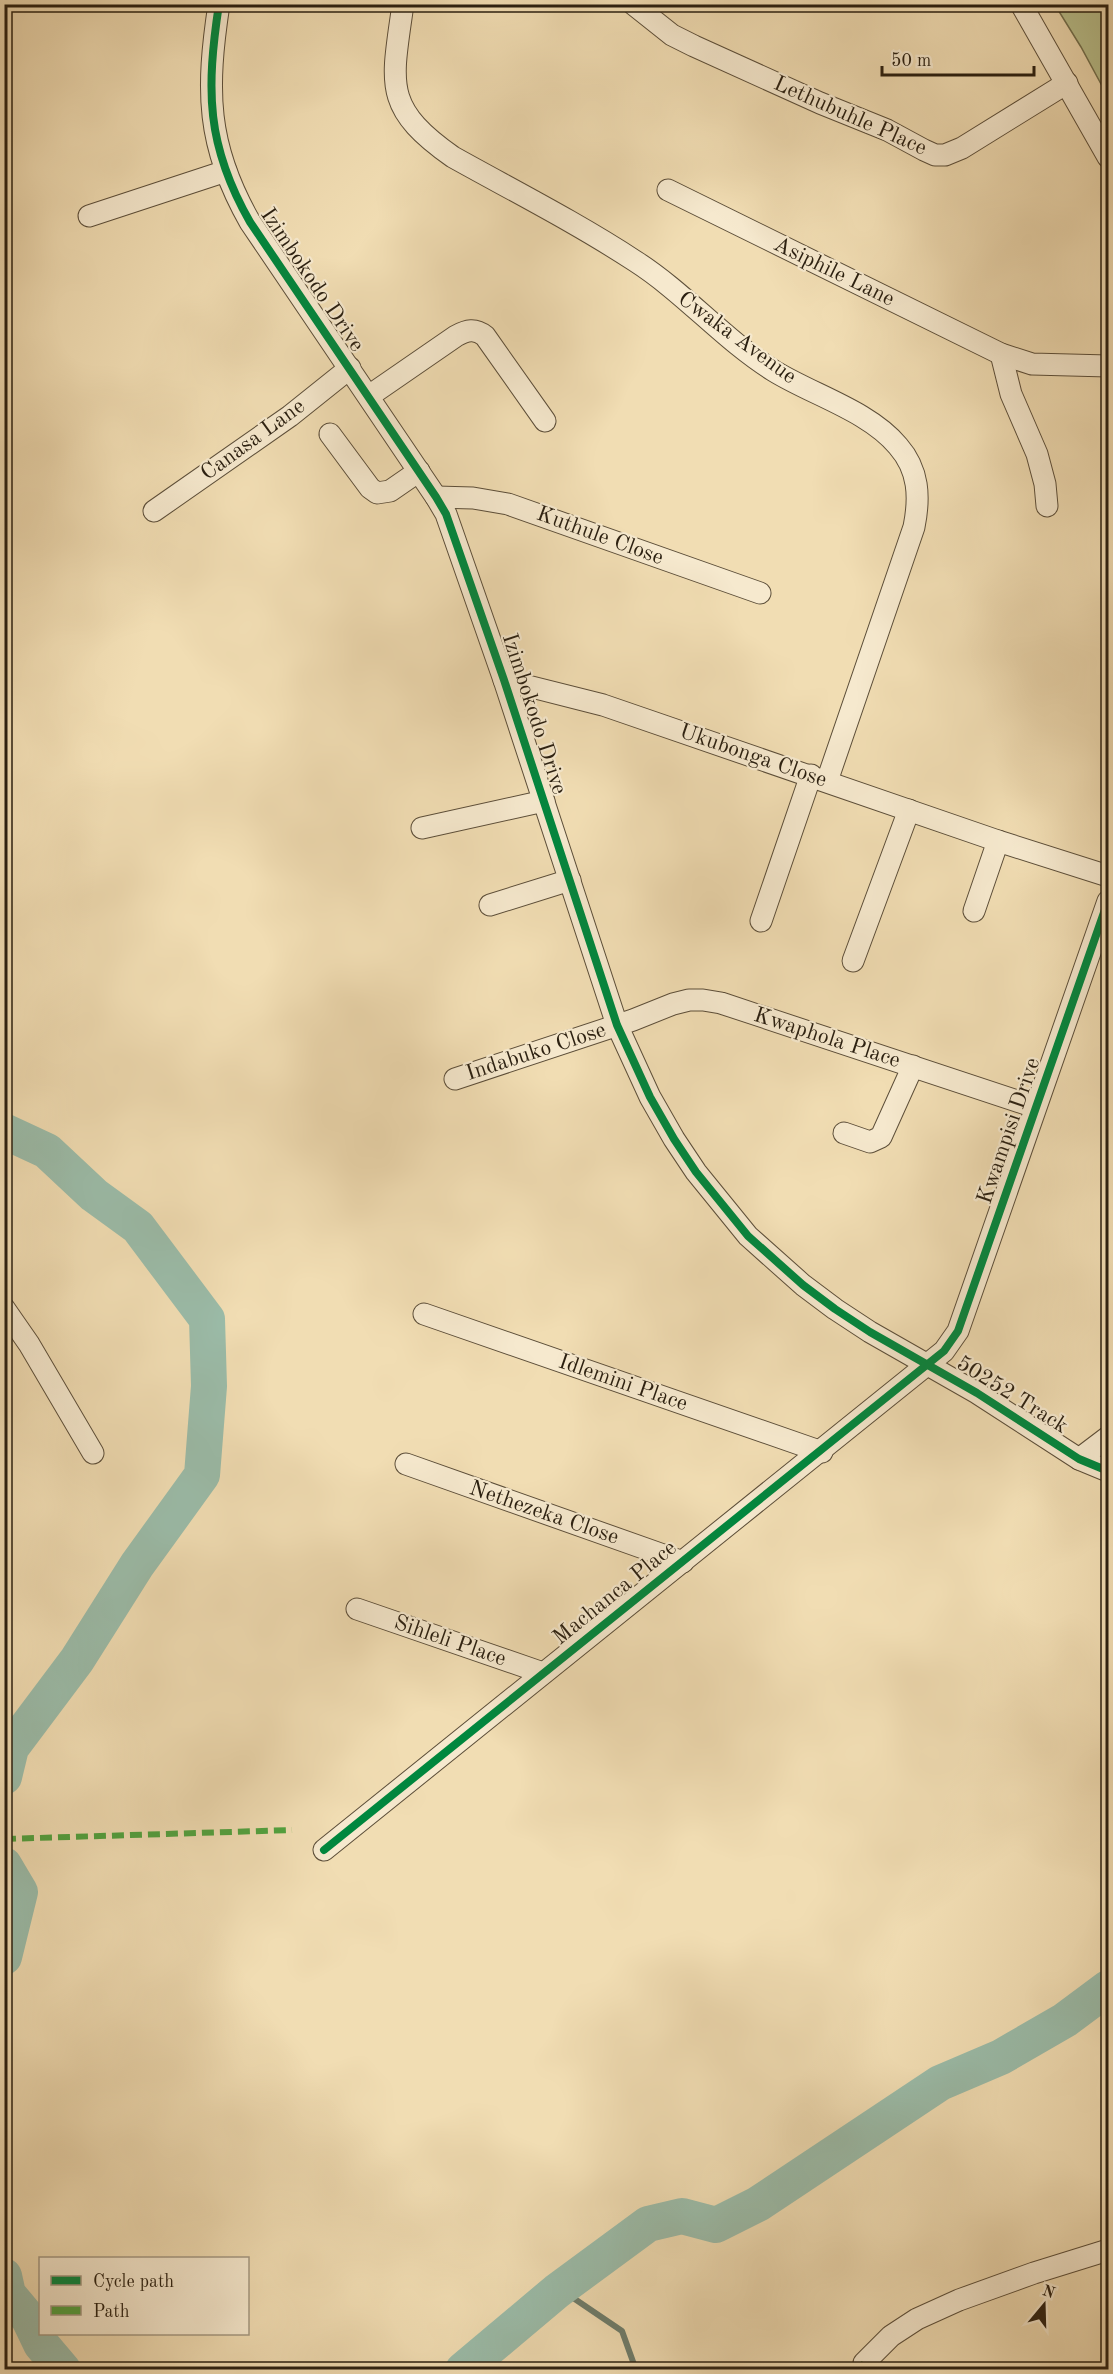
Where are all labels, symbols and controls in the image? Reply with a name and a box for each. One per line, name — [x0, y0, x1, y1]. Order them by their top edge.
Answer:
scale bar — [882, 39, 1034, 77]
text: 50 m — [891, 52, 931, 70]
street label: Lethubuhle Place — [770, 72, 930, 160]
street label: Izimbokodo Drive — [256, 204, 368, 356]
street label: Asiphile Lane — [770, 233, 898, 311]
street label: Cwaka Avenue — [674, 288, 800, 388]
street label: Canasa Lane — [197, 395, 309, 485]
street label: Kuthule Close — [534, 503, 666, 569]
street label: Izimbokodo Drive — [498, 631, 570, 797]
street label: Ukubonga Close — [676, 720, 830, 792]
street label: Kwaphola Place — [751, 1004, 903, 1072]
street label: Indabuko Close — [463, 1019, 609, 1085]
street label: Kwampisi Drive — [974, 1055, 1044, 1207]
street label: Idlemini Place — [556, 1351, 690, 1415]
street label: 50252 Track — [952, 1352, 1072, 1438]
street label: Nethezeka Close — [466, 1477, 622, 1549]
street label: Machanca Place — [549, 1537, 681, 1649]
street label: Sihleli Place — [391, 1612, 509, 1670]
legend — [39, 2257, 249, 2335]
text: Cycle path — [93, 2273, 174, 2291]
north arrow — [1014, 2275, 1074, 2335]
text: N — [1040, 2283, 1057, 2303]
text: Path — [93, 2303, 130, 2321]

